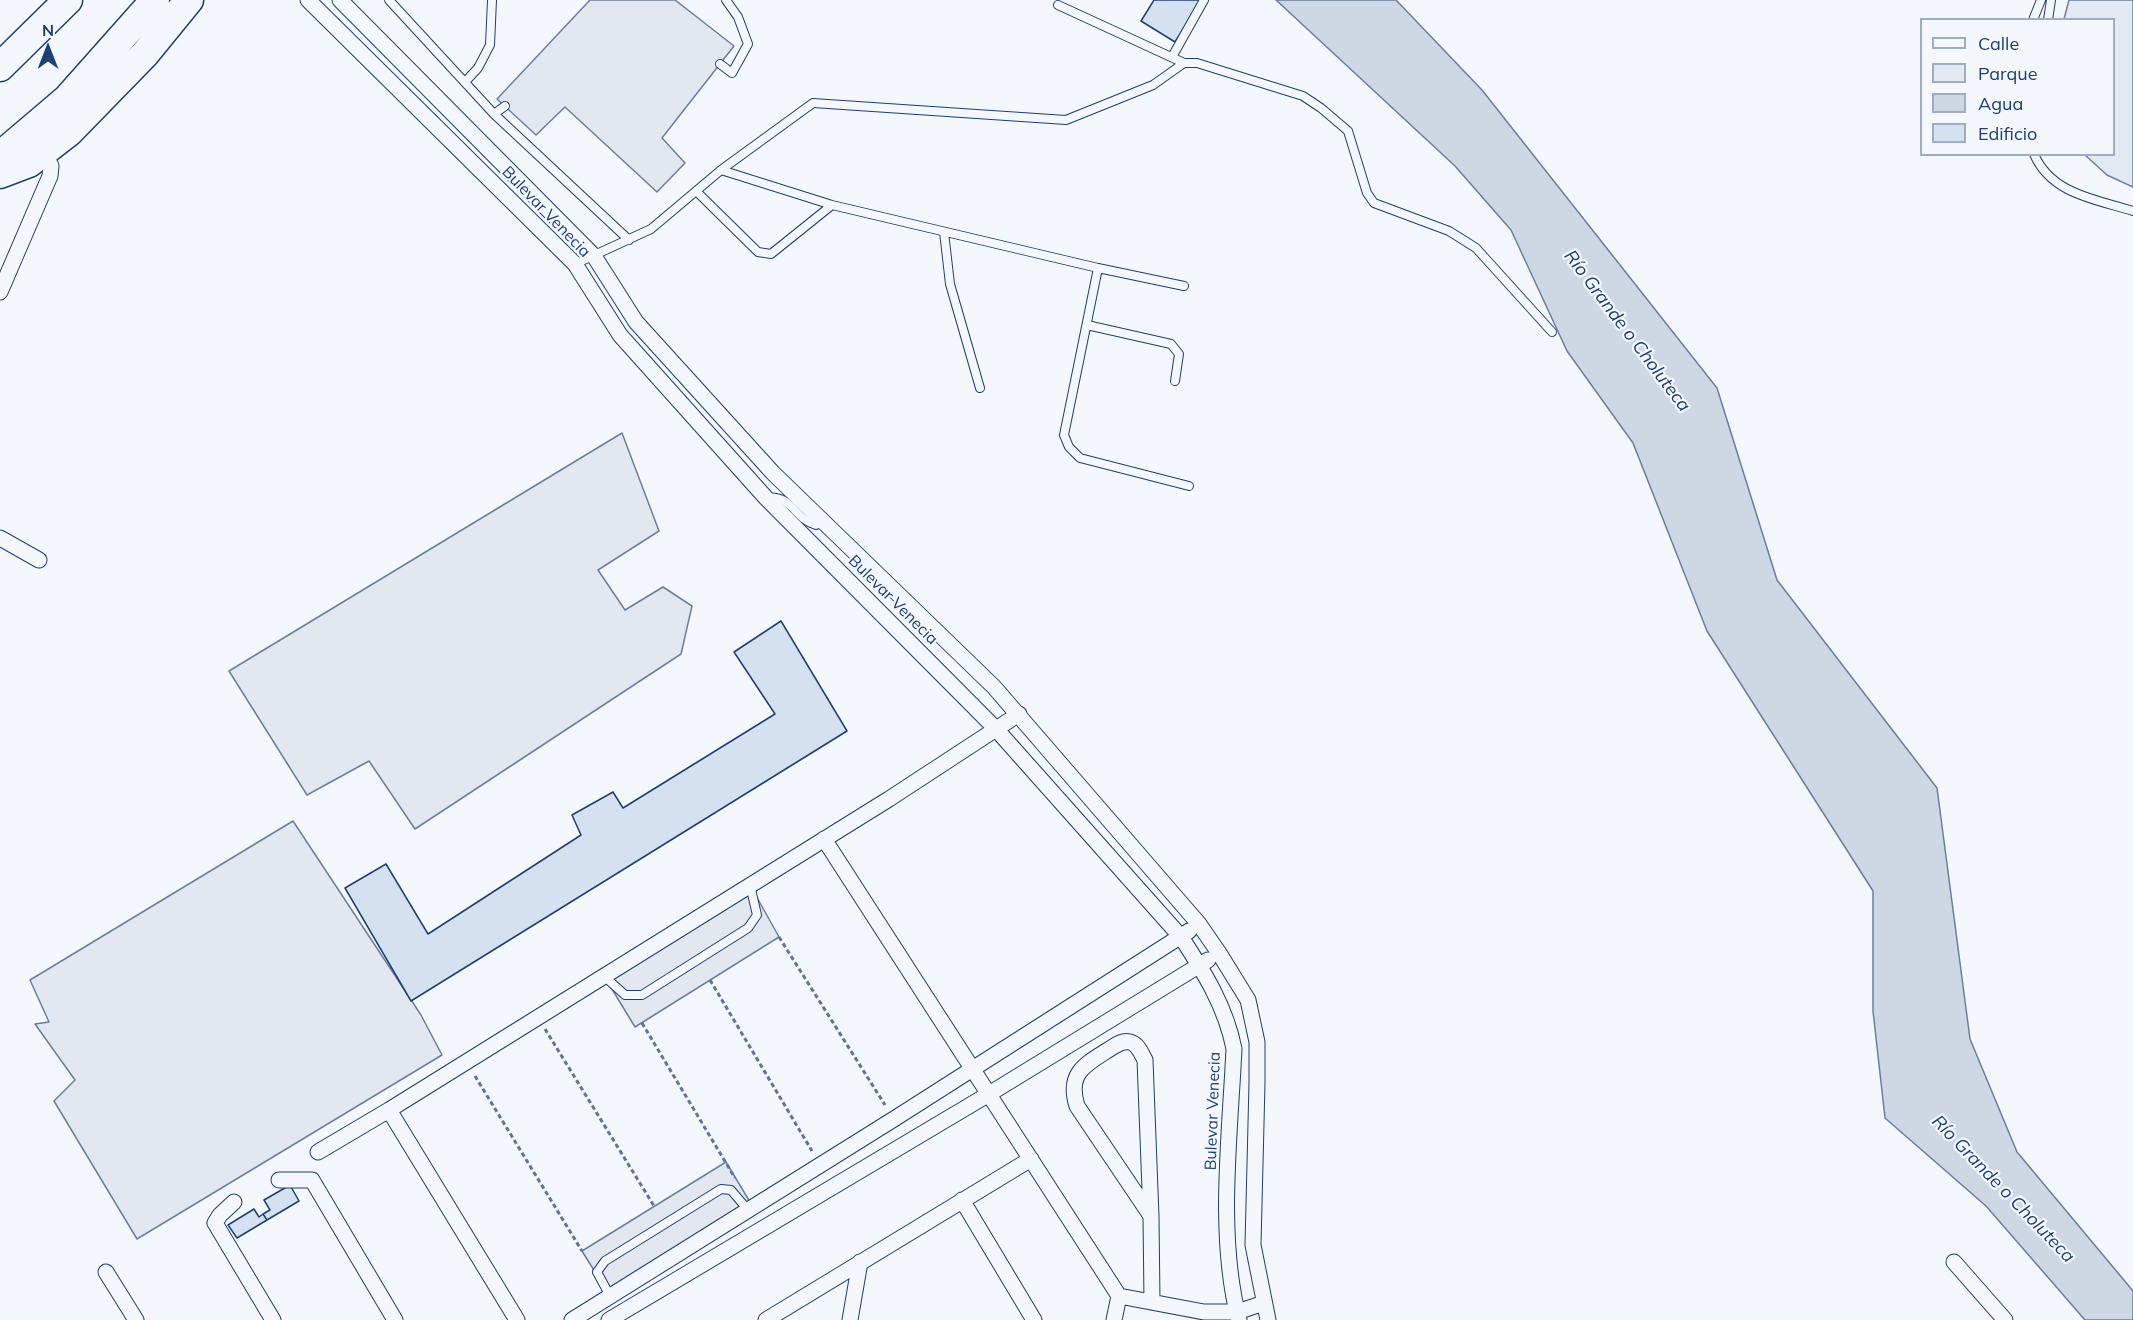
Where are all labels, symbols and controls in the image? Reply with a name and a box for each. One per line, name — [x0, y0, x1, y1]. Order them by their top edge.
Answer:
north arrow — [18, 18, 78, 78]
legend — [1920, 18, 2115, 156]
text: N — [42, 20, 54, 40]
text: Calle — [1978, 32, 2019, 55]
text: Parque — [1978, 62, 2037, 85]
text: Agua — [1978, 92, 2023, 115]
text: Edificio — [1978, 122, 2037, 145]
street label: Bulevar Venecia — [498, 163, 594, 261]
water label: Río Grande o Choluteca — [1559, 246, 1695, 416]
street label: Bulevar Venecia — [844, 551, 942, 649]
street label: Bulevar Venecia — [1201, 1051, 1225, 1171]
water label: Río Grande o Choluteca — [1927, 1111, 2079, 1267]

